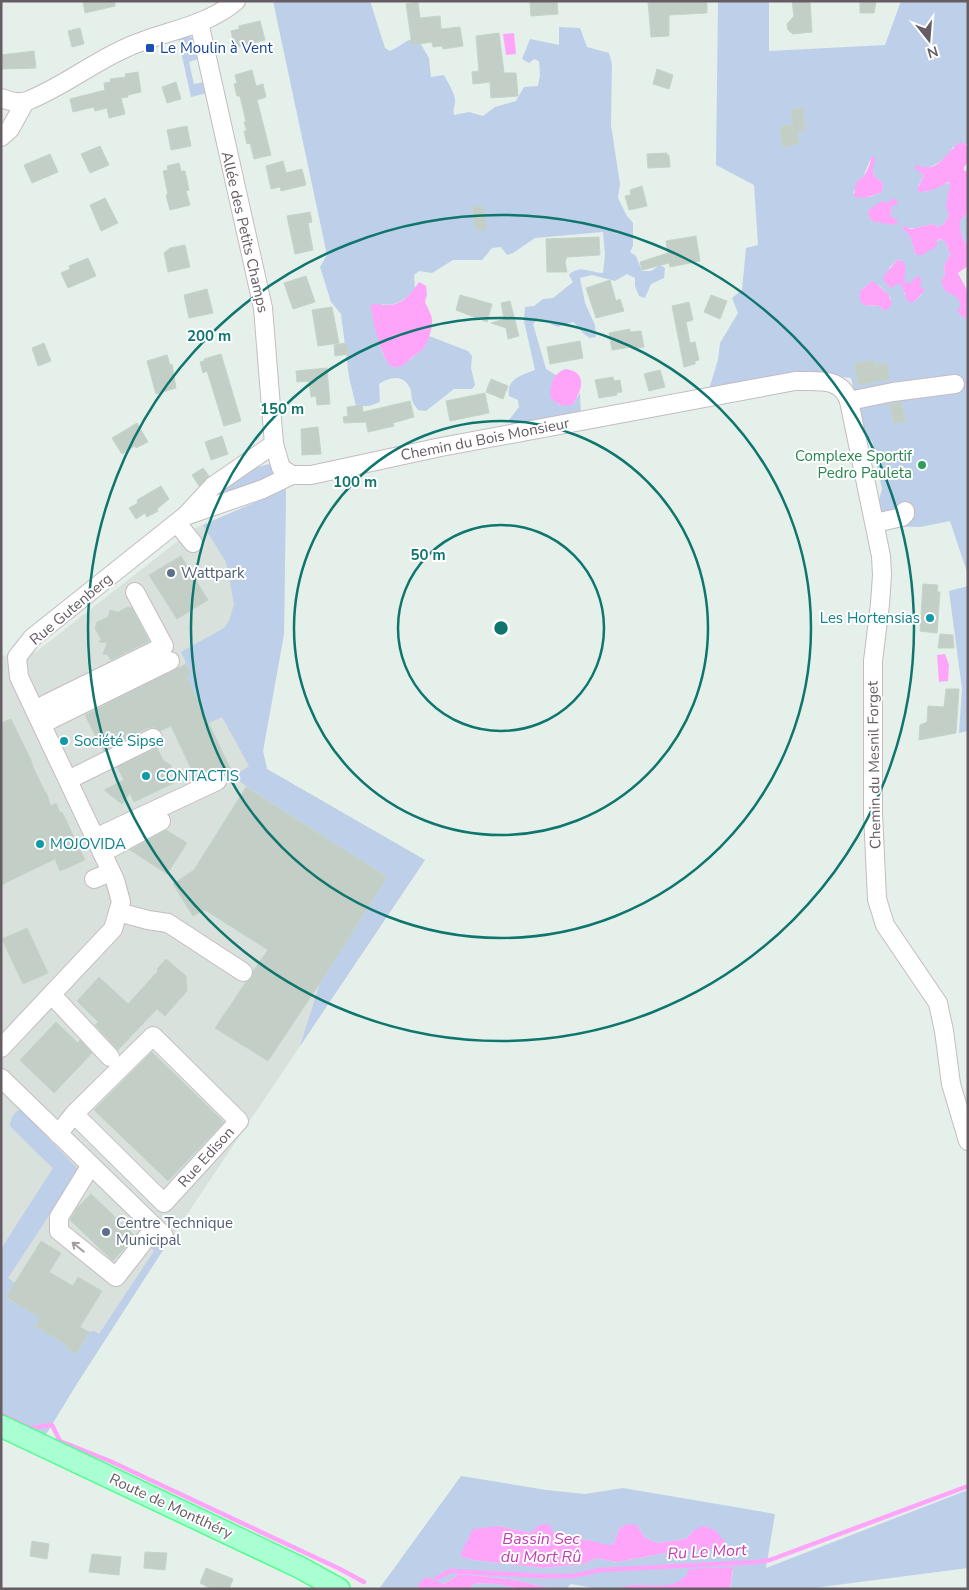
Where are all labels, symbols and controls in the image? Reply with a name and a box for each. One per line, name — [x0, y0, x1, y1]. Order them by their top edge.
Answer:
north arrow — [904, 15, 954, 65]
place label: Le Moulin à Vent — [160, 38, 274, 58]
text: N — [925, 41, 940, 63]
marker: Le Moulin à Vent — [144, 42, 156, 54]
street label: Allée des Petits Champs — [217, 149, 273, 315]
text: 200 m — [187, 326, 231, 346]
text: 150 m — [260, 399, 304, 419]
street label: Chemin du Bois Monsieur — [399, 413, 572, 465]
place label: Complexe Sportif Pedro Pauleta — [795, 446, 913, 483]
marker: Complexe Sportif Pedro Pauleta — [916, 459, 928, 471]
text: 100 m — [333, 472, 377, 492]
text: 50 m — [410, 545, 446, 565]
place label: Wattpark — [181, 563, 245, 583]
marker: Wattpark — [165, 567, 177, 579]
street label: Rue Gutenberg — [25, 569, 117, 649]
place label: Les Hortensias — [820, 608, 920, 628]
marker: Les Hortensias — [924, 612, 936, 624]
centre of rings — [492, 619, 510, 637]
street label: Chemin du Mesnil Forget — [863, 680, 885, 849]
place label: Société Sipse — [74, 731, 164, 751]
marker: Société Sipse — [58, 735, 70, 747]
place label: CONTACTIS — [156, 766, 239, 786]
marker: CONTACTIS — [140, 770, 152, 782]
place label: MOJOVIDA — [50, 834, 126, 854]
marker: MOJOVIDA — [34, 838, 46, 850]
street label: Rue Edison — [173, 1122, 239, 1192]
place label: Centre Technique Municipal — [116, 1213, 233, 1250]
marker: Centre Technique Municipal — [100, 1226, 112, 1238]
one-way arrow — [72, 1241, 85, 1252]
street label: Route de Montlhéry — [106, 1469, 236, 1543]
water label: Bassin Sec du Mort Rû — [501, 1528, 581, 1568]
water label: Ru Le Mort — [667, 1539, 748, 1565]

